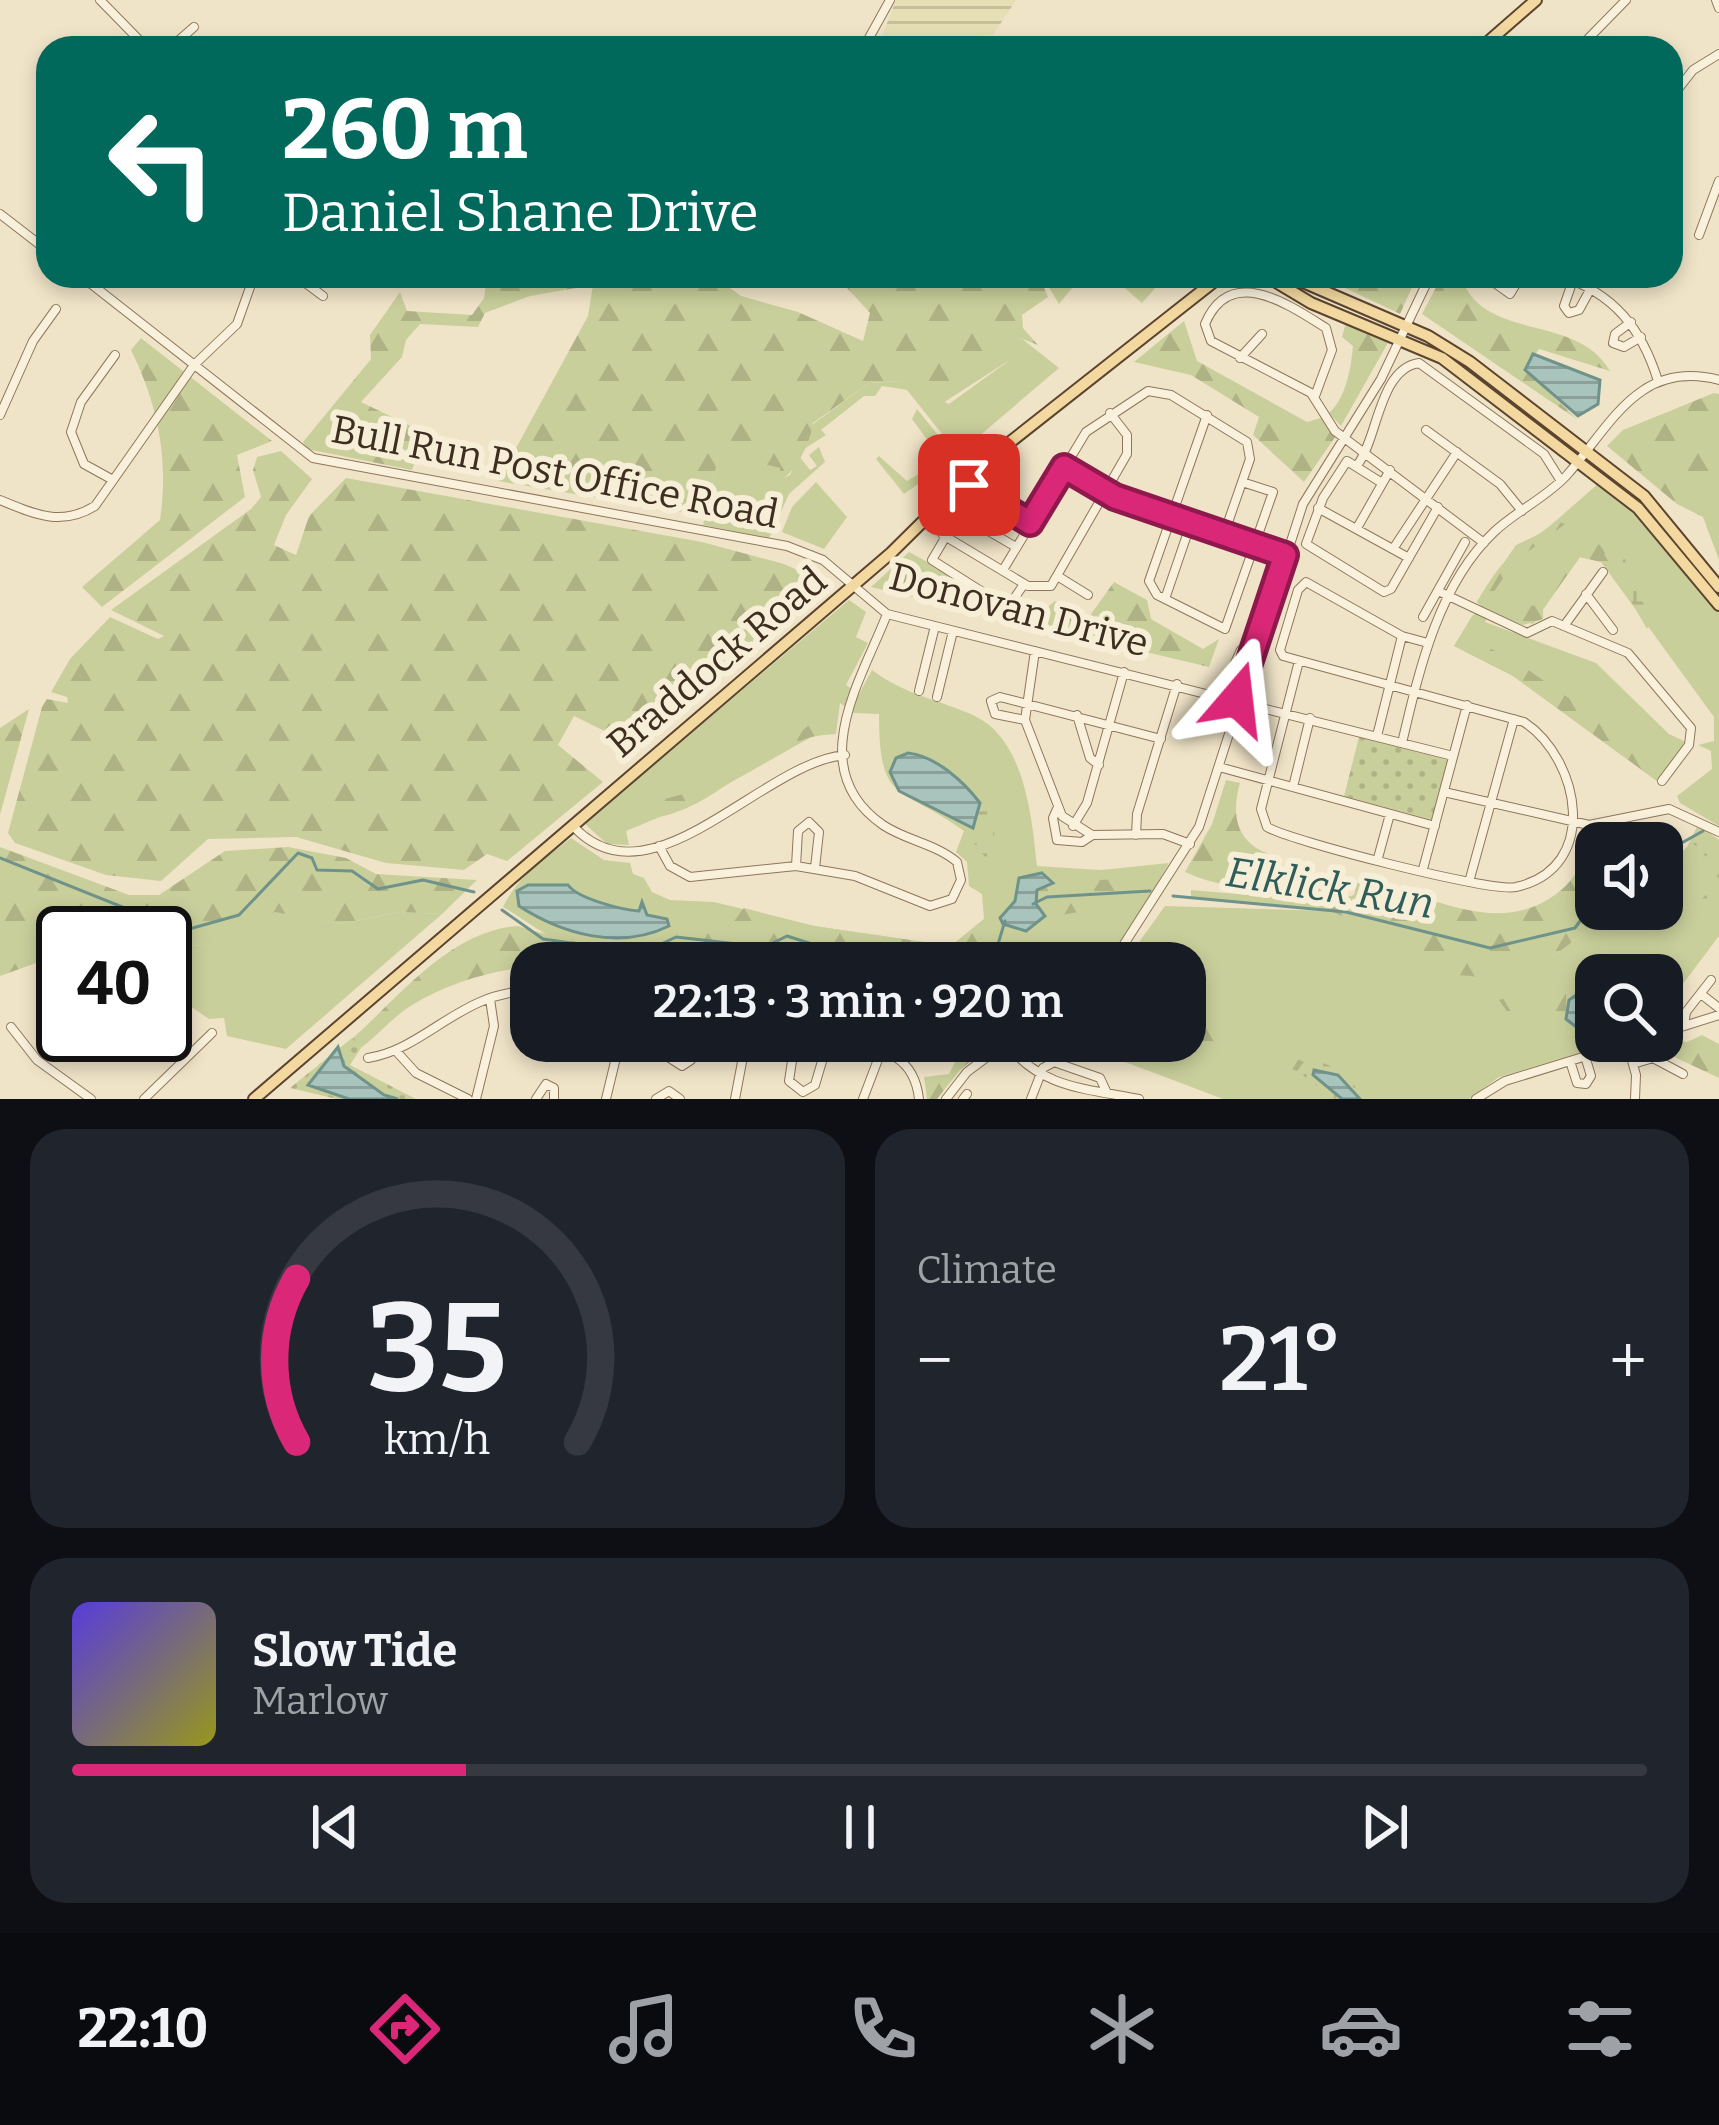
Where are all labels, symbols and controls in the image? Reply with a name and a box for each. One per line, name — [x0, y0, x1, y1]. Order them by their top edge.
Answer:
text: 260 m — [282, 79, 528, 180]
icon: left — [84, 84, 240, 240]
text: Daniel Shane Drive — [282, 181, 758, 245]
street label: Bull Run Post Office Road — [328, 406, 782, 538]
pin — [918, 434, 1020, 536]
icon: arrive — [936, 452, 1002, 518]
street label: Donovan Drive — [884, 553, 1154, 667]
street label: Braddock Road — [598, 557, 836, 767]
position arrow — [1174, 636, 1300, 762]
map controls — [1575, 822, 1683, 1062]
button: sound — [1575, 822, 1683, 930]
water label: Elklick Run — [1223, 847, 1437, 929]
speed limit sign: 40 — [36, 906, 192, 1062]
button: search — [1575, 954, 1683, 1062]
text: 22:13 · 3 min · 920 m — [653, 975, 1063, 1029]
text: Climate — [917, 1247, 1057, 1293]
text: 35 — [367, 1274, 507, 1424]
text: 21° — [1219, 1306, 1343, 1414]
text: − — [917, 1321, 953, 1400]
text: + — [1609, 1321, 1647, 1400]
text: km/h — [384, 1413, 490, 1464]
text: Slow Tide — [252, 1624, 457, 1678]
text: Marlow — [252, 1678, 388, 1724]
icon: previous — [302, 1794, 368, 1860]
icon: pause — [827, 1794, 893, 1860]
icon: next — [1352, 1794, 1418, 1860]
icon: directions — [363, 1987, 447, 2071]
icon: music — [602, 1987, 686, 2071]
icon: phone — [841, 1987, 925, 2071]
icon: climate — [1080, 1987, 1164, 2071]
icon: car — [1319, 1987, 1403, 2071]
icon: filters — [1558, 1987, 1642, 2071]
text: 22:10 — [77, 1997, 208, 2061]

